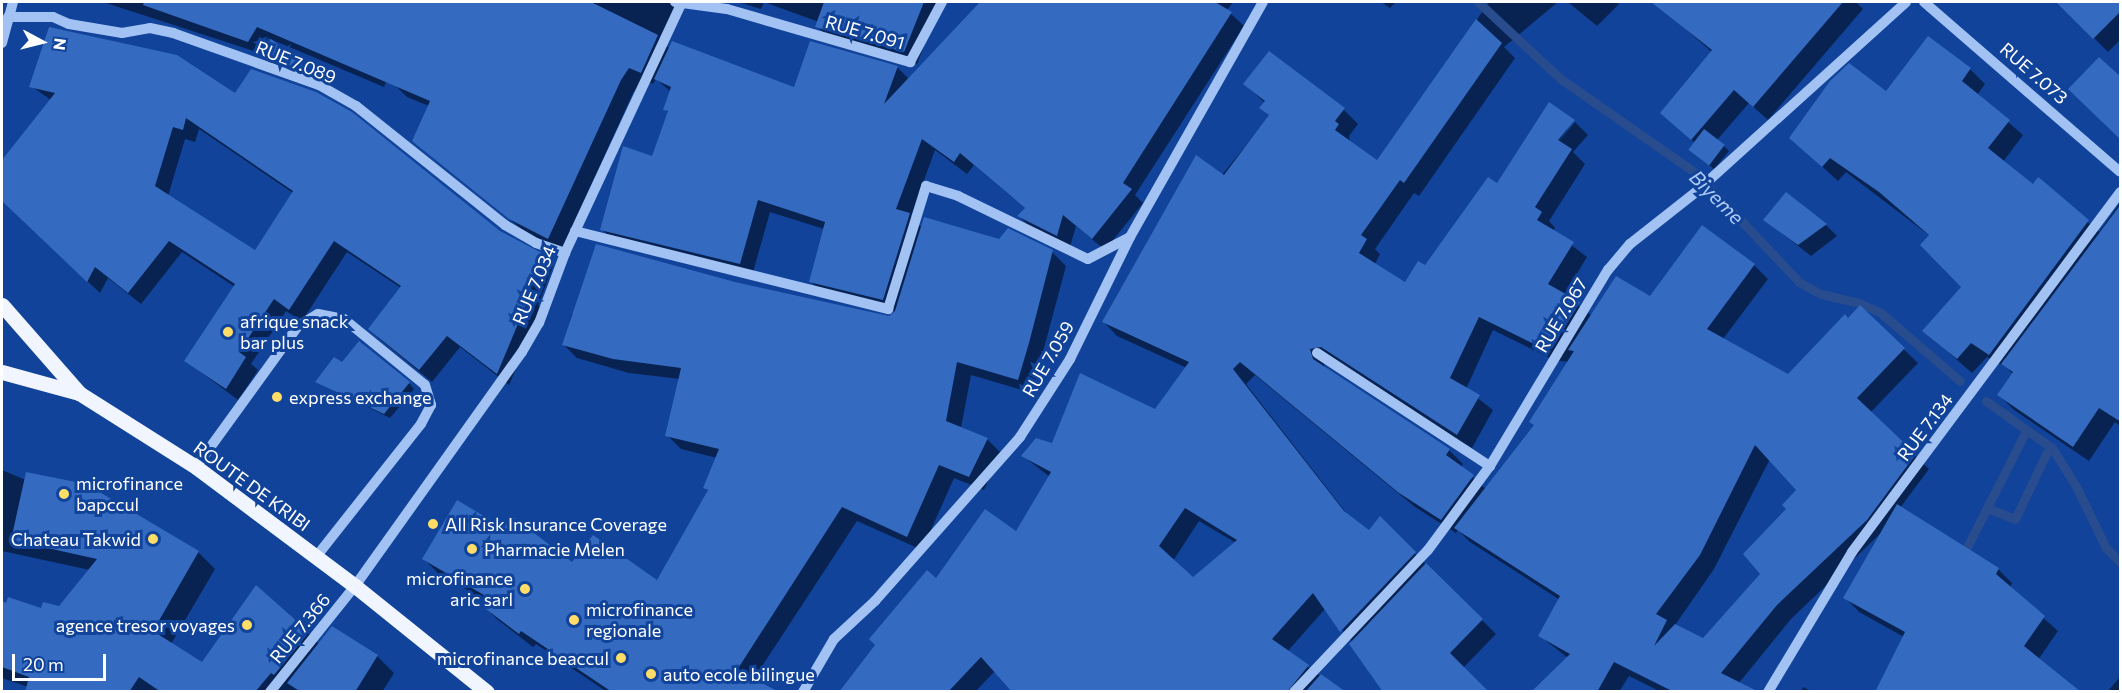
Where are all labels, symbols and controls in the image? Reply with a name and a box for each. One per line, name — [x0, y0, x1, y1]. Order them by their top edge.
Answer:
street label: RUE 7.091 — [823, 10, 907, 54]
north arrow — [12, 12, 72, 72]
street label: RUE 7.089 — [253, 36, 339, 88]
text: N — [50, 37, 71, 51]
street label: RUE 7.073 — [1996, 38, 2072, 108]
water label: Biyeme — [1685, 165, 1749, 229]
street label: RUE 7.034 — [508, 242, 560, 328]
street label: RUE 7.067 — [1530, 274, 1592, 356]
place label: afrique snack bar plus — [240, 311, 348, 354]
street label: RUE 7.059 — [1018, 317, 1078, 401]
marker: afrique snack bar plus — [221, 325, 235, 339]
place label: express exchange — [289, 386, 432, 408]
street label: RUE 7.134 — [1893, 389, 1957, 465]
marker: express exchange — [270, 390, 284, 404]
street label: ROUTE DE KRIBI — [190, 437, 314, 535]
place label: microfinance bapccul — [76, 473, 183, 516]
marker: microfinance bapccul — [57, 487, 71, 501]
place label: All Risk Insurance Coverage — [445, 513, 667, 535]
marker: All Risk Insurance Coverage — [426, 517, 440, 531]
place label: Chateau Takwid — [11, 528, 141, 550]
marker: Chateau Takwid — [146, 532, 160, 546]
place label: Pharmacie Melen — [484, 538, 625, 560]
marker: Pharmacie Melen — [465, 542, 479, 556]
place label: microfinance aric sarl — [406, 568, 513, 610]
marker: microfinance aric sarl — [518, 582, 532, 596]
street label: RUE 7.366 — [265, 589, 335, 667]
place label: microfinance regionale — [586, 599, 693, 642]
marker: microfinance regionale — [567, 613, 581, 627]
place label: agence tresor voyages — [56, 614, 235, 636]
marker: agence tresor voyages — [240, 618, 254, 632]
scale bar — [15, 642, 110, 680]
place label: microfinance beaccul — [437, 647, 609, 669]
marker: microfinance beaccul — [614, 651, 628, 665]
text: 20 m — [23, 653, 64, 675]
place label: auto ecole bilingue — [663, 663, 815, 685]
marker: auto ecole bilingue — [644, 667, 658, 681]

